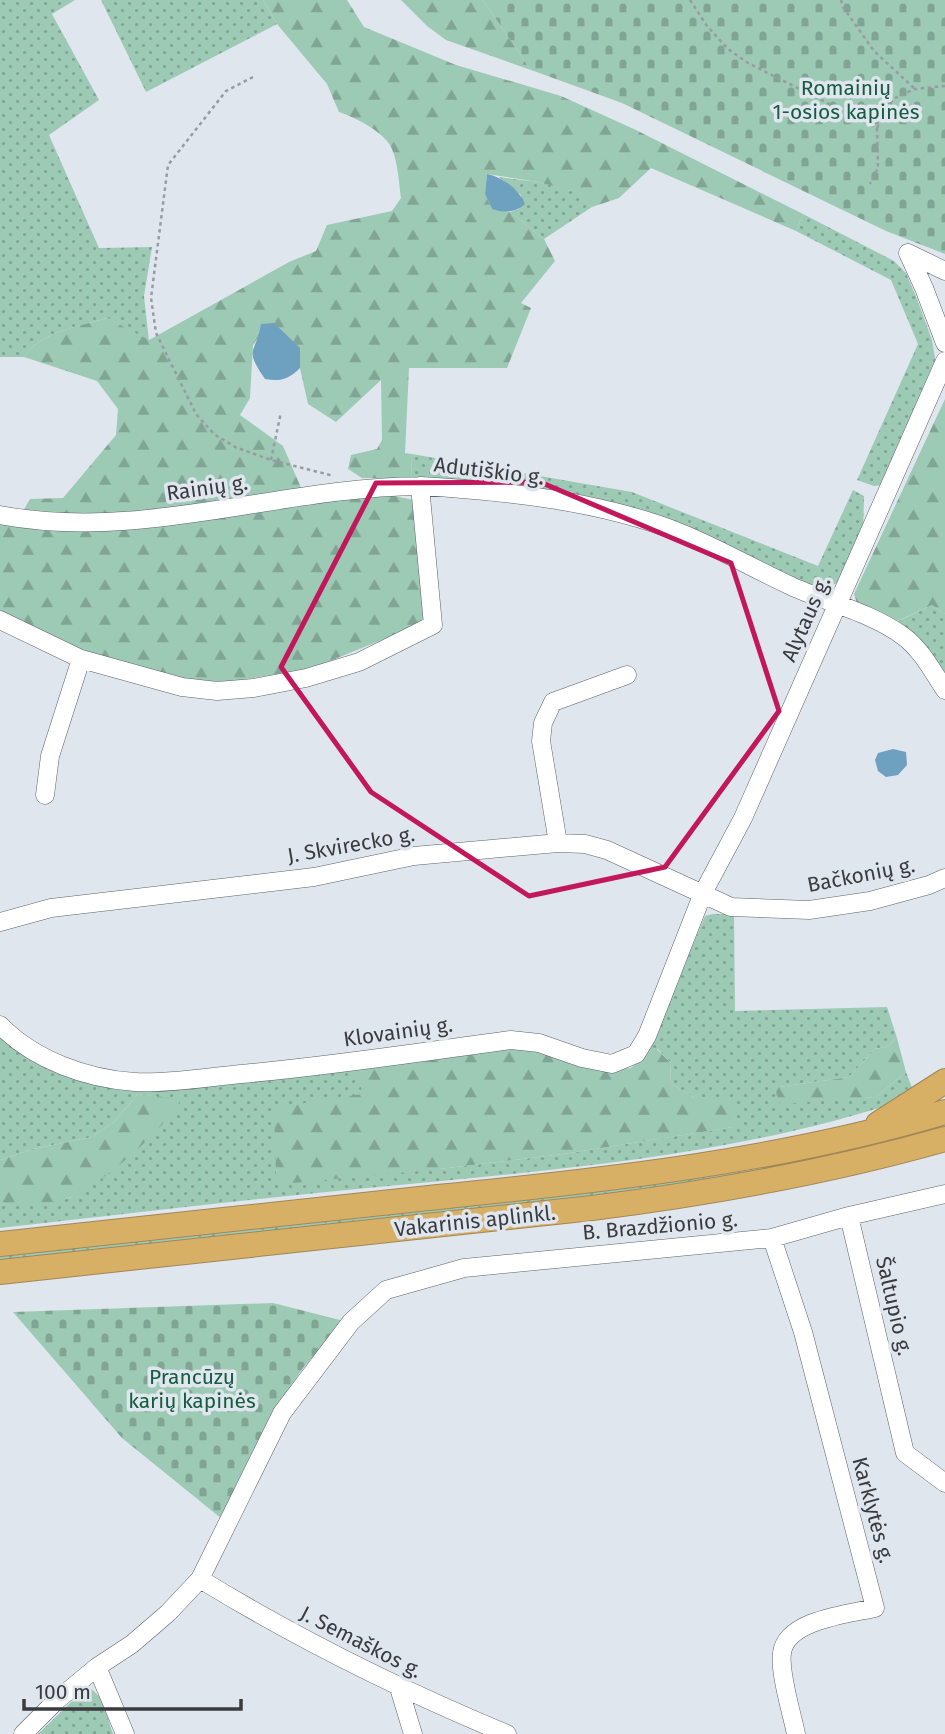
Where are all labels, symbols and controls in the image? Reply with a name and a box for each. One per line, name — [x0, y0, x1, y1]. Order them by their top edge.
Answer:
park label: Romainių 1-osios kapinės — [773, 75, 920, 125]
street label: Adutiškio g. — [433, 451, 545, 491]
street label: Rainių g. — [165, 469, 249, 507]
street label: Alytaus g. — [776, 572, 836, 666]
street label: J. Skvirecko g. — [285, 821, 417, 869]
street label: Bačkonių g. — [805, 852, 917, 898]
street label: Klovainių g. — [342, 1011, 454, 1053]
street label: Vakarinis aplinkl. — [393, 1200, 557, 1242]
street label: B. Brazdžionio g. — [581, 1206, 739, 1246]
street label: Šaltupio g. — [870, 1254, 918, 1358]
park label: Prancūzų karių kapinės — [128, 1364, 256, 1414]
street label: Karklytės g. — [846, 1454, 900, 1566]
street label: J. Semaškos g. — [296, 1600, 426, 1684]
scale bar — [24, 1668, 242, 1712]
text: 100 m — [35, 1679, 91, 1705]

